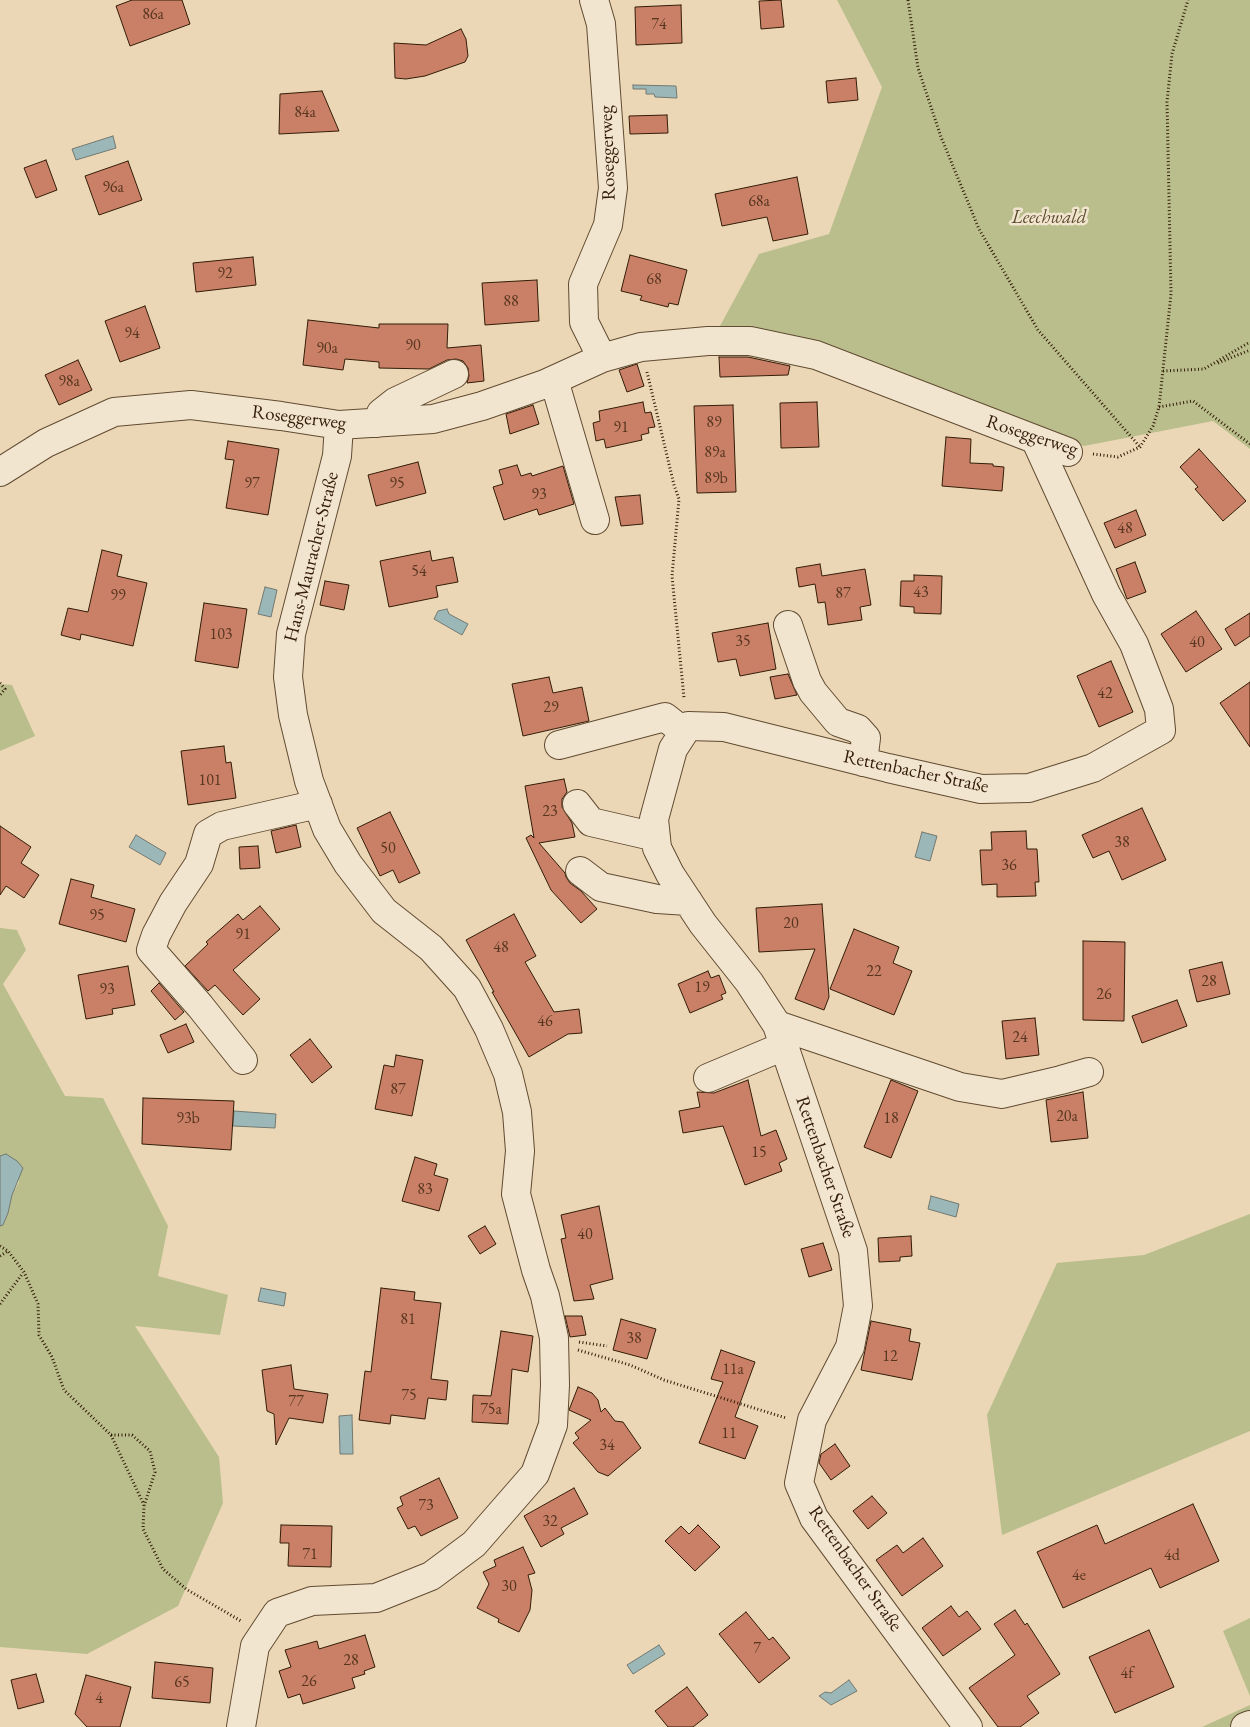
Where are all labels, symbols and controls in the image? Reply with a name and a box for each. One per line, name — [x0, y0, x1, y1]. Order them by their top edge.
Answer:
house number: 86a — [142, 5, 164, 25]
house number: 74 — [651, 15, 667, 35]
house number: 84a — [294, 103, 316, 123]
street label: Roseggerweg — [595, 105, 621, 201]
house number: 96a — [102, 178, 124, 198]
house number: 68a — [748, 192, 770, 212]
park label: Leechwald — [1012, 207, 1086, 229]
house number: 92 — [217, 264, 233, 284]
house number: 68 — [646, 270, 662, 290]
house number: 88 — [503, 292, 519, 312]
house number: 94 — [124, 324, 140, 344]
house number: 90 — [405, 336, 421, 356]
house number: 90a — [316, 339, 338, 359]
house number: 98a — [58, 372, 80, 392]
street label: Roseggerweg — [250, 401, 348, 435]
street label: Roseggerweg — [983, 410, 1081, 462]
house number: 89 — [706, 413, 722, 433]
house number: 91 — [613, 418, 629, 438]
house number: 89a — [704, 443, 726, 463]
street label: Hans-Mauracher-Straße — [280, 469, 344, 645]
house number: 89b — [704, 469, 728, 489]
house number: 97 — [244, 474, 260, 494]
house number: 95 — [389, 474, 405, 494]
house number: 93 — [531, 485, 547, 505]
house number: 48 — [1117, 519, 1133, 539]
house number: 54 — [411, 562, 427, 582]
house number: 43 — [913, 583, 929, 603]
house number: 87 — [835, 584, 851, 604]
house number: 99 — [110, 586, 126, 606]
house number: 103 — [209, 625, 233, 645]
house number: 35 — [735, 632, 751, 652]
house number: 40 — [1189, 633, 1205, 653]
house number: 42 — [1097, 684, 1113, 704]
house number: 29 — [543, 698, 559, 718]
street label: Rettenbacher Straße — [841, 745, 991, 799]
house number: 101 — [198, 771, 222, 791]
house number: 23 — [542, 802, 558, 822]
house number: 38 — [1114, 833, 1130, 853]
house number: 50 — [380, 839, 396, 859]
house number: 36 — [1001, 856, 1017, 876]
house number: 95 — [89, 906, 105, 926]
house number: 20 — [783, 914, 799, 934]
house number: 91 — [235, 925, 251, 945]
house number: 48 — [493, 938, 509, 958]
house number: 22 — [866, 962, 882, 982]
house number: 28 — [1201, 972, 1217, 992]
house number: 19 — [694, 978, 710, 998]
house number: 93 — [99, 980, 115, 1000]
house number: 26 — [1096, 985, 1112, 1005]
house number: 46 — [537, 1012, 553, 1032]
house number: 24 — [1012, 1028, 1028, 1048]
house number: 87 — [390, 1080, 406, 1100]
street label: Rettenbacher Straße — [790, 1093, 860, 1241]
house number: 20a — [1056, 1107, 1078, 1127]
house number: 93b — [176, 1109, 200, 1129]
house number: 18 — [883, 1109, 899, 1129]
house number: 15 — [751, 1143, 767, 1163]
house number: 83 — [417, 1180, 433, 1200]
house number: 40 — [577, 1225, 593, 1245]
house number: 81 — [400, 1310, 416, 1330]
house number: 38 — [626, 1329, 642, 1349]
house number: 12 — [882, 1347, 898, 1367]
house number: 11a — [722, 1360, 744, 1380]
house number: 75 — [401, 1386, 417, 1406]
house number: 77 — [288, 1392, 304, 1412]
house number: 75a — [480, 1400, 502, 1420]
house number: 11 — [721, 1424, 737, 1444]
house number: 34 — [599, 1436, 615, 1456]
house number: 73 — [418, 1496, 434, 1516]
street label: Rettenbacher Straße — [803, 1502, 907, 1636]
house number: 32 — [542, 1512, 558, 1532]
house number: 71 — [302, 1545, 318, 1565]
house number: 4d — [1164, 1546, 1180, 1566]
house number: 4e — [1072, 1566, 1086, 1586]
house number: 30 — [501, 1577, 517, 1597]
house number: 7 — [753, 1639, 761, 1659]
house number: 28 — [343, 1651, 359, 1671]
house number: 4f — [1121, 1664, 1133, 1684]
house number: 26 — [301, 1672, 317, 1692]
house number: 65 — [174, 1673, 190, 1693]
house number: 4 — [95, 1689, 103, 1709]

